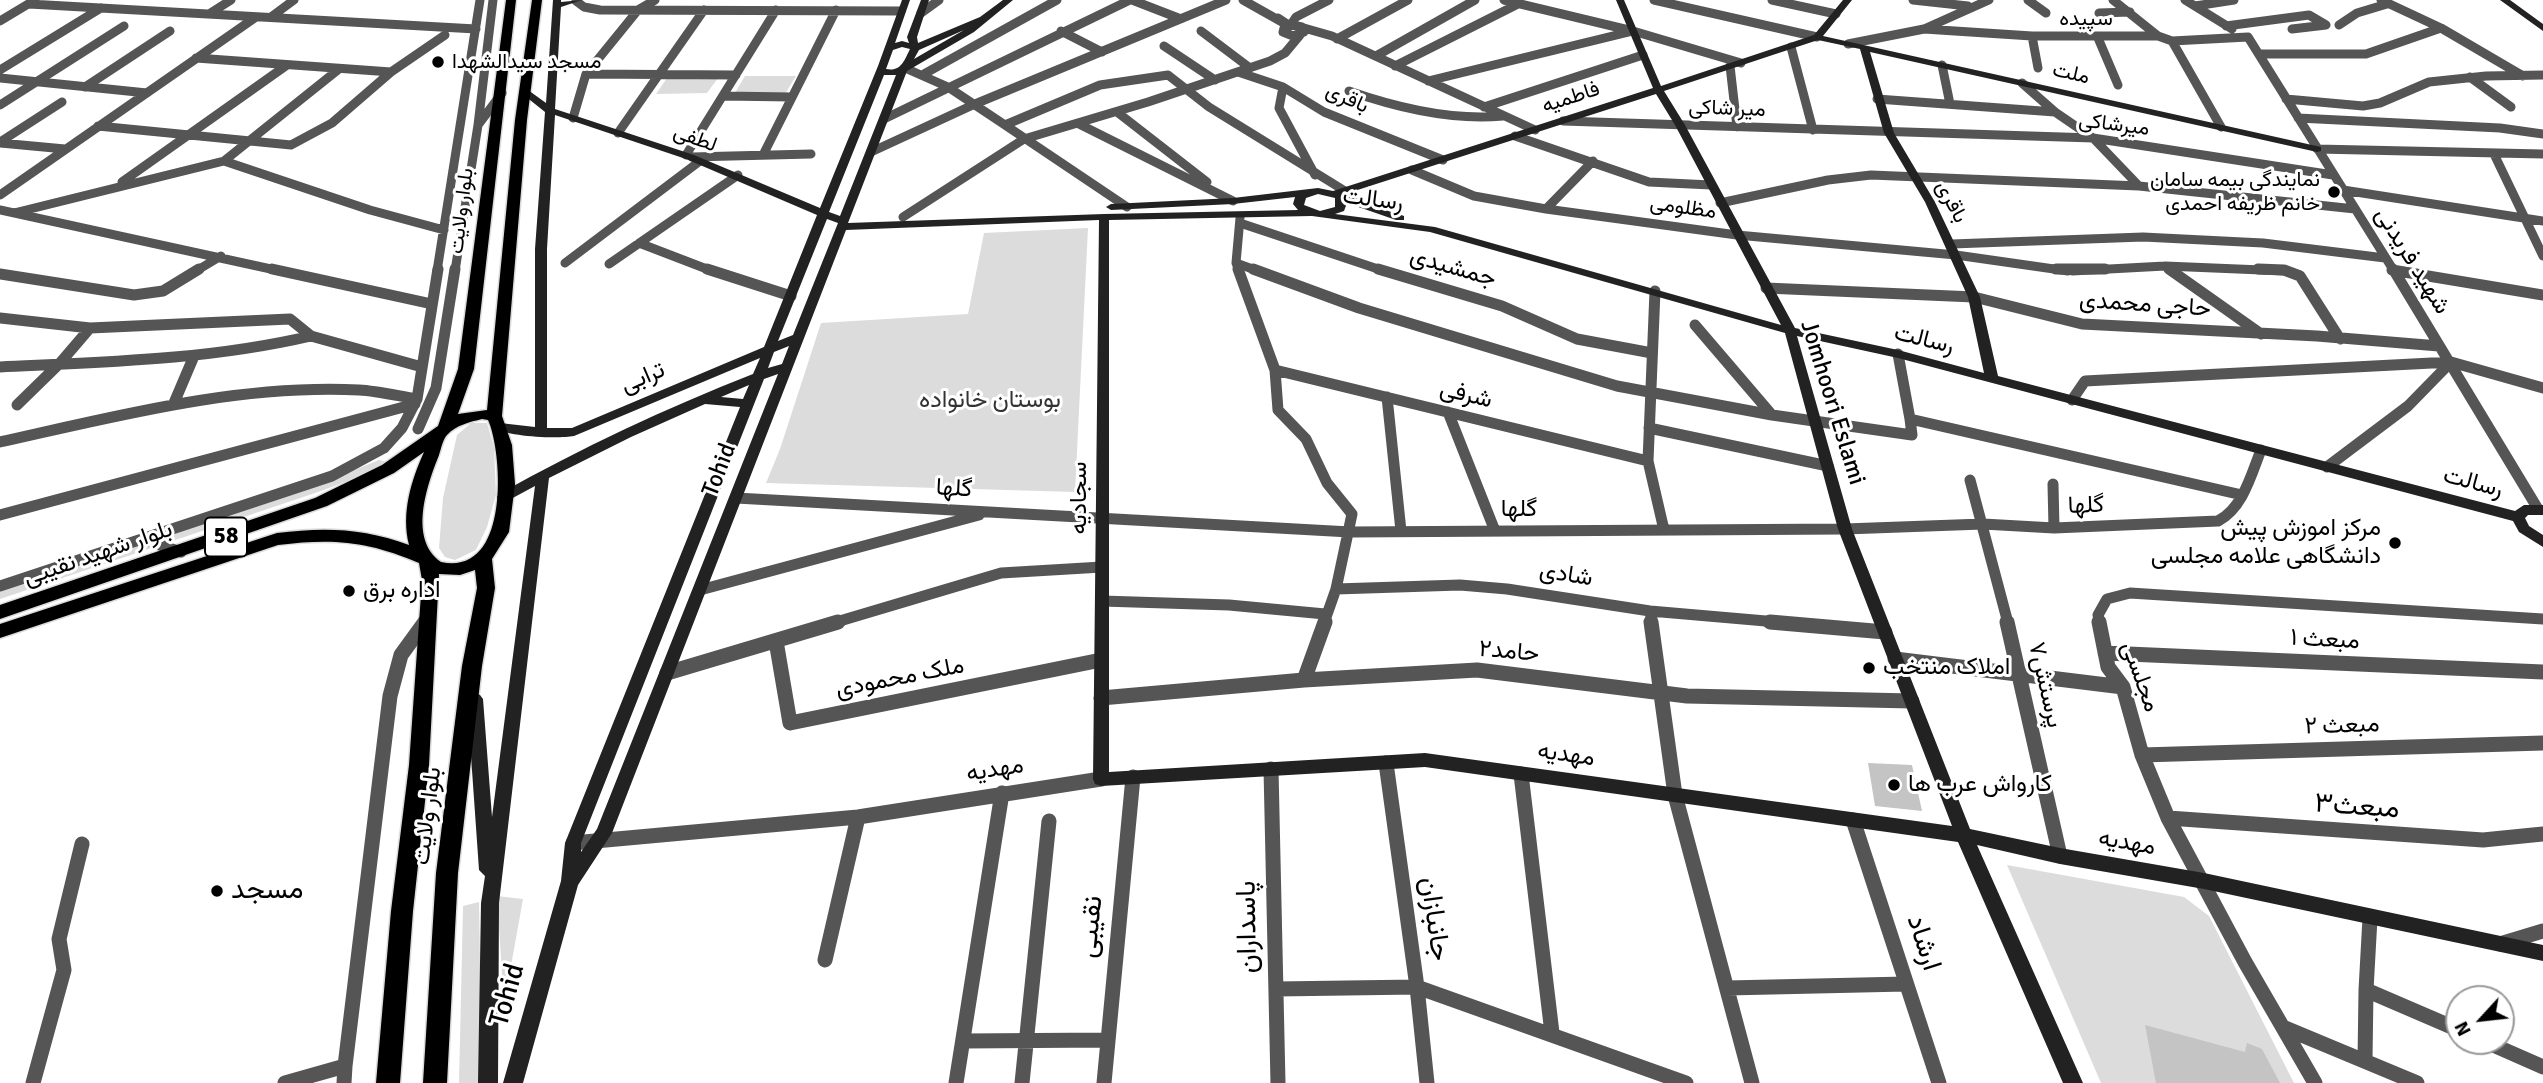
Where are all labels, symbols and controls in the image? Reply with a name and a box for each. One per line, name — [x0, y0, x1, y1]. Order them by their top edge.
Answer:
street label: سپیده — [2059, 6, 2113, 32]
place label: مسجد سیدالشهدا — [452, 49, 602, 75]
marker: مسجد سیدالشهدا — [430, 54, 446, 70]
street label: ملت — [2050, 58, 2092, 90]
street label: فاطمیه — [1539, 77, 1603, 119]
street label: باقری — [1322, 78, 1372, 120]
street label: میر شاکی — [1688, 95, 1766, 123]
street label: میرشاکی — [2077, 108, 2151, 142]
street label: لطفی — [670, 120, 720, 158]
street label: بلوار ولایت — [444, 167, 480, 255]
place label: نمایندگی بیمه سامان خانم ظریفه احمدی — [2150, 167, 2320, 217]
street label: باقری — [1929, 177, 1973, 227]
street label: رسالت — [1341, 182, 1405, 218]
marker: نمایندگی بیمه سامان خانم ظریفه احمدی — [2326, 184, 2342, 200]
street label: مظلومی — [1648, 191, 1718, 225]
street label: شهید فریدنی — [2368, 202, 2456, 320]
street label: جمشیدی — [1406, 242, 1500, 294]
street label: حاجی محمدی — [2078, 286, 2212, 324]
street label: Jomhoori Eslami — [1793, 317, 1871, 489]
street label: رسالت — [1891, 319, 1957, 361]
street label: ترابی — [616, 356, 670, 400]
street label: شرفی — [1437, 375, 1495, 415]
park label: بوستان خانواده — [919, 387, 1061, 415]
street label: Tohid — [697, 439, 743, 501]
street label: رسالت — [2440, 461, 2506, 505]
street label: سجادیه — [1066, 462, 1094, 534]
street label: گلها — [935, 474, 973, 504]
street label: گلها — [2067, 491, 2105, 521]
street label: گلها — [1501, 496, 1537, 524]
street label: بلوار شهید نقیبی — [20, 515, 176, 593]
place label: مرکز اموزش پیش دانشگاهی علامه مجلسی — [2151, 515, 2381, 571]
road number: 58 — [205, 517, 247, 556]
marker: مرکز اموزش پیش دانشگاهی علامه مجلسی — [2387, 535, 2403, 551]
street label: شادی — [1537, 557, 1595, 593]
place label: اداره برق — [363, 577, 441, 605]
marker: اداره برق — [341, 583, 357, 599]
street label: مبعث ۱ — [2290, 624, 2360, 656]
street label: حامد۲ — [1478, 635, 1540, 669]
street label: مجلسی — [2114, 638, 2166, 716]
street label: پرستش۷ — [2021, 639, 2069, 731]
street label: ملک محمودی — [833, 651, 967, 705]
place label: املاک منتخب — [1883, 654, 2010, 682]
marker: املاک منتخب — [1861, 660, 1877, 676]
street label: مبعث ۲ — [2304, 710, 2380, 742]
street label: مهدیه — [1536, 737, 1596, 773]
street label: مهدیه — [964, 751, 1026, 789]
street label: بلوار ولایت — [408, 765, 448, 867]
place label: کارواش عرب ها — [1908, 771, 2052, 799]
marker: کارواش عرب ها — [1886, 777, 1902, 793]
street label: مبعث۳ — [2313, 787, 2401, 827]
street label: مهدیه — [2096, 824, 2158, 862]
place label: مسجد — [231, 874, 304, 908]
street label: جانبازان — [1412, 875, 1456, 963]
street label: پاسداران — [1230, 880, 1266, 974]
marker: مسجد — [209, 883, 225, 899]
street label: نقیبی — [1071, 894, 1111, 960]
street label: ارشاد — [1898, 911, 1948, 975]
street label: Tohid — [483, 960, 533, 1030]
north arrow — [2445, 985, 2515, 1055]
text: N — [2449, 1017, 2477, 1040]

